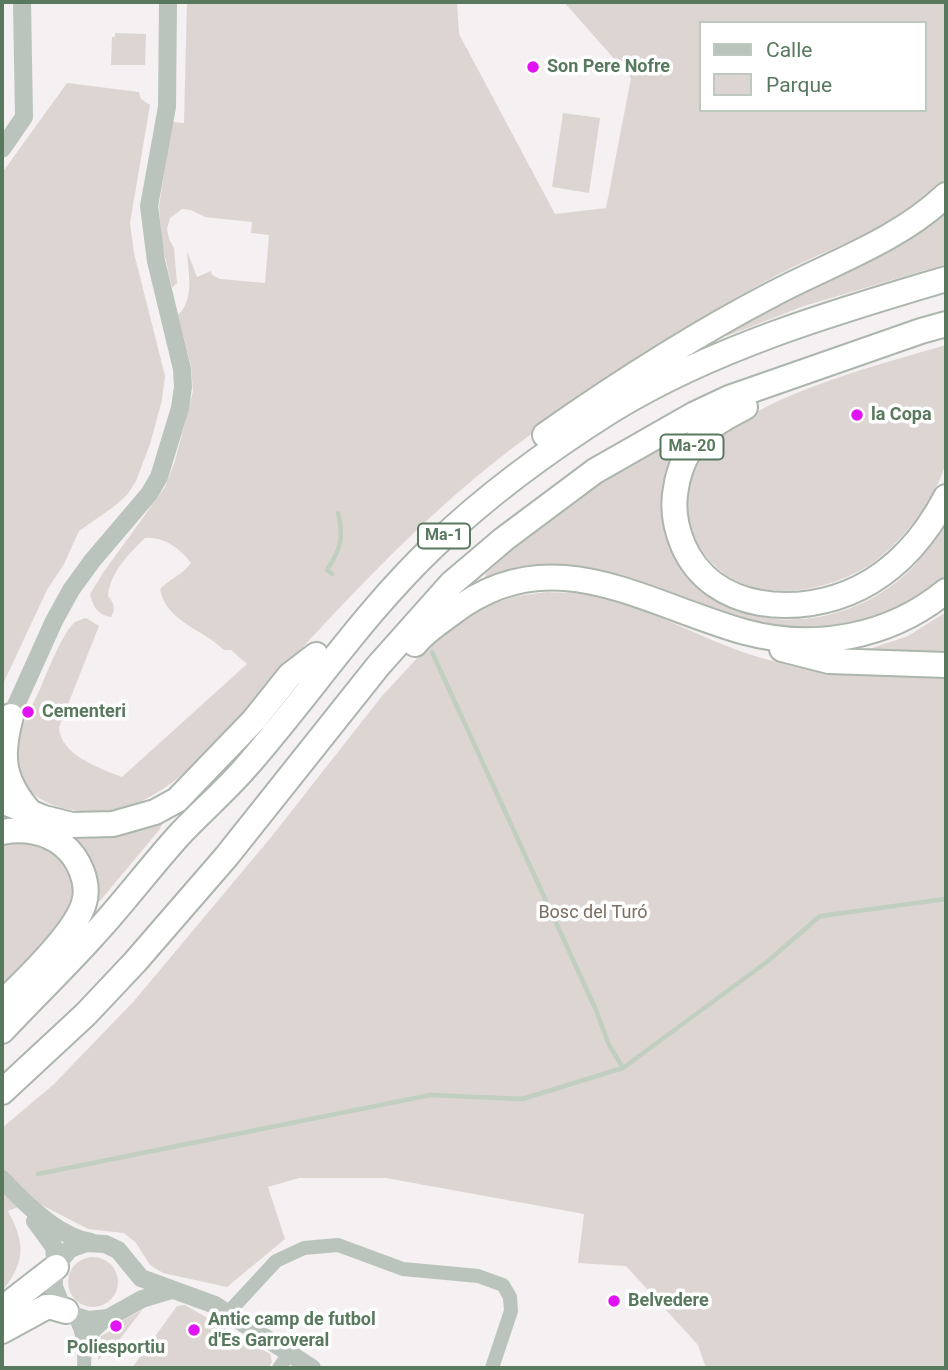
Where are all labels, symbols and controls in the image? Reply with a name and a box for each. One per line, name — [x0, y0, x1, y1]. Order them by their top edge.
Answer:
legend — [699, 21, 927, 112]
text: Calle — [766, 38, 812, 62]
place label: Son Pere Nofre — [547, 56, 670, 78]
marker: Son Pere Nofre — [525, 59, 541, 75]
text: Parque — [766, 73, 832, 97]
place label: la Copa — [871, 404, 932, 426]
marker: la Copa — [849, 407, 865, 423]
road number: Ma-20 — [660, 434, 724, 460]
road number: Ma-1 — [418, 524, 470, 548]
place label: Cementeri — [42, 701, 126, 723]
marker: Cementeri — [20, 704, 36, 720]
park label: Bosc del Turó — [538, 902, 648, 924]
place label: Belvedere — [628, 1290, 709, 1312]
marker: Belvedere — [606, 1293, 622, 1309]
place label: Antic camp de futbol d'Es Garroveral — [208, 1309, 376, 1352]
marker: Poliesportiu — [108, 1318, 124, 1334]
marker: Antic camp de futbol d'Es Garroveral — [186, 1322, 202, 1338]
place label: Poliesportiu — [67, 1337, 165, 1359]

